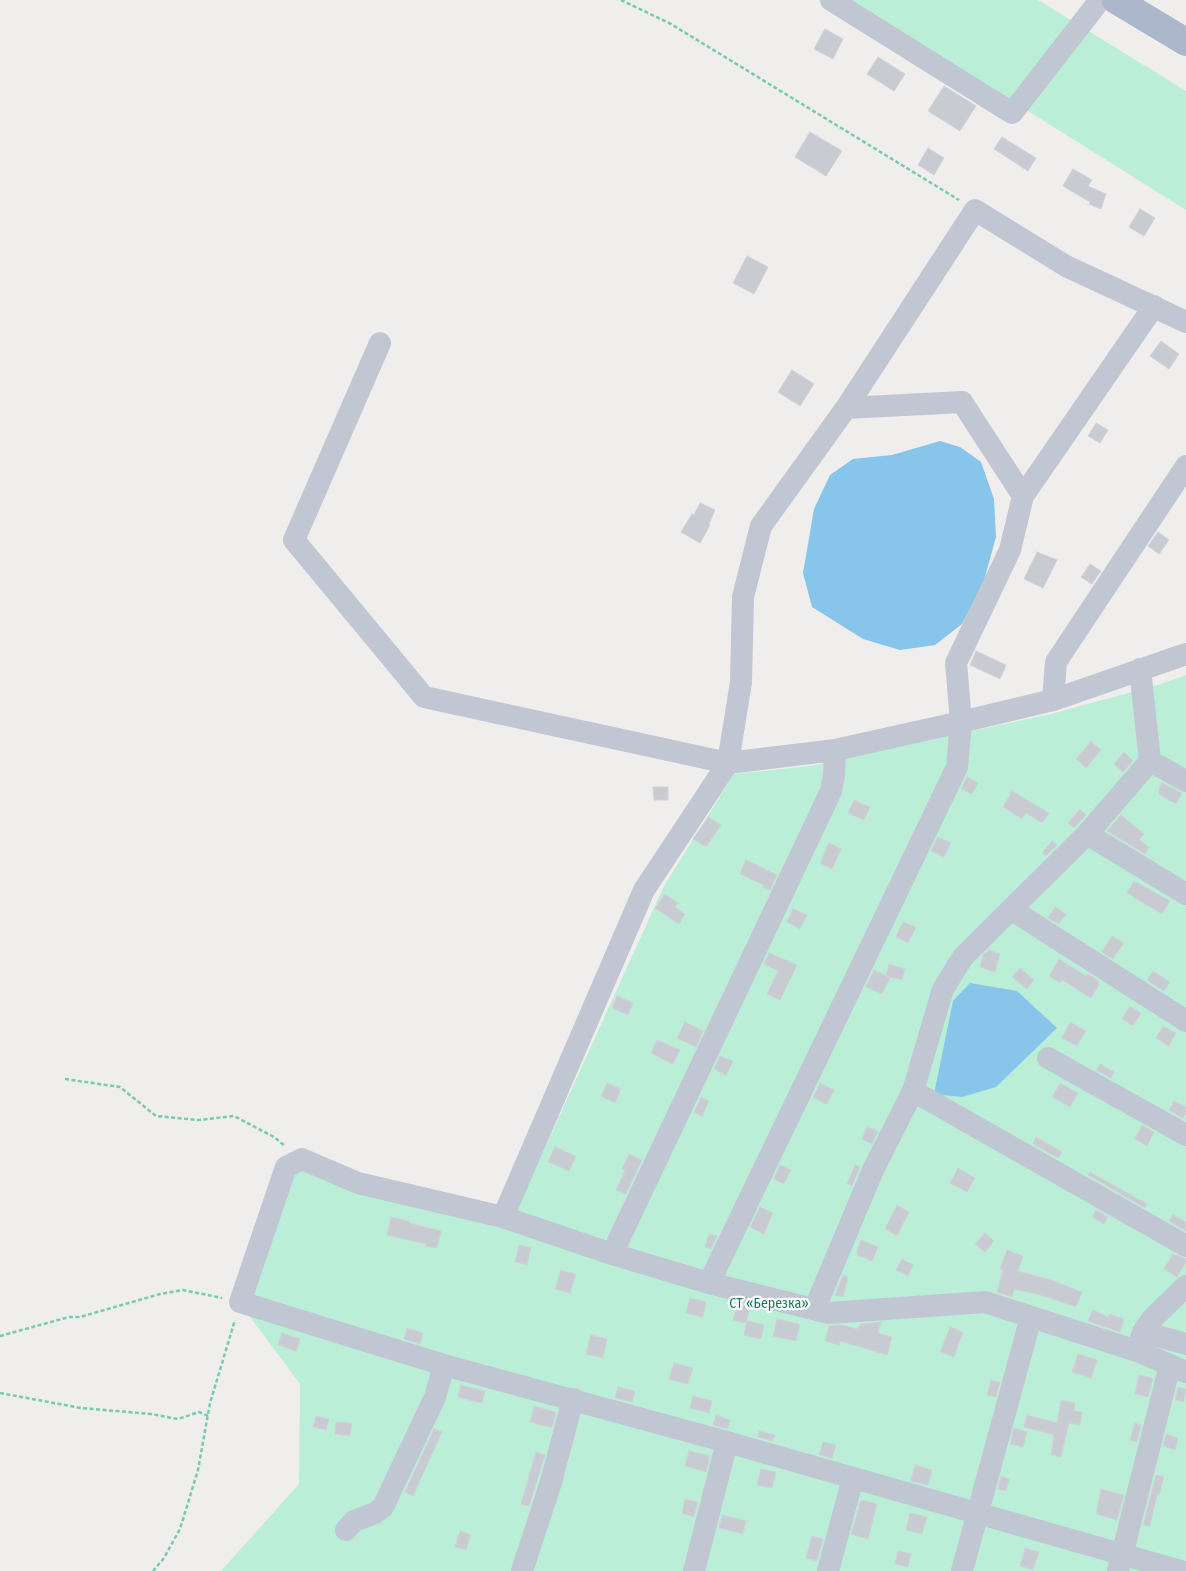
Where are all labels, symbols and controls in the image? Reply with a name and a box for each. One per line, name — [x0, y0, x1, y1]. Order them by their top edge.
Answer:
park label: СТ «Березка» — [729, 1296, 809, 1312]

